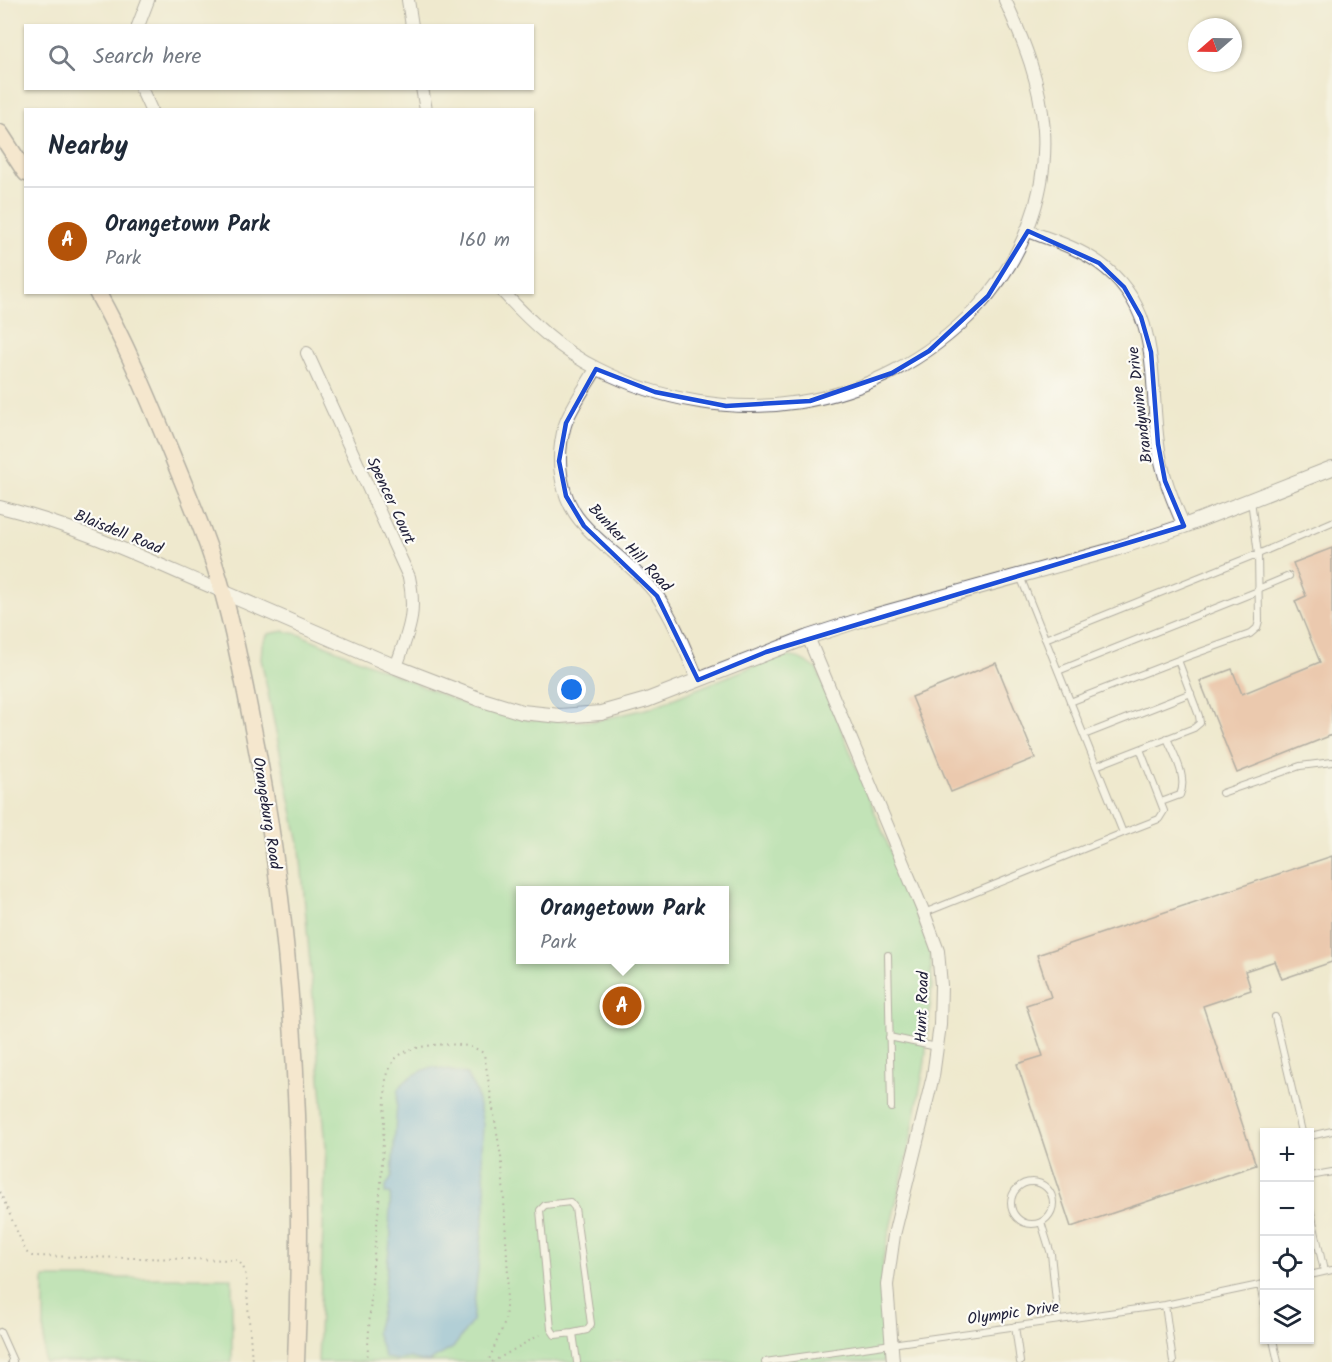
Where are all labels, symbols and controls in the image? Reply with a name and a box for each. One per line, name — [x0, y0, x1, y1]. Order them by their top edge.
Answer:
north arrow — [1188, 18, 1242, 72]
search box — [24, 24, 534, 90]
text: Search here — [93, 40, 201, 75]
icon: search — [45, 41, 78, 74]
text: Nearby — [48, 126, 128, 168]
text: Orangetown Park — [105, 208, 270, 243]
text: A — [61, 225, 74, 257]
text: 160 m — [459, 225, 510, 257]
text: Park — [105, 243, 141, 275]
street label: Brandywine Drive — [1121, 345, 1160, 464]
street label: Spencer Court — [359, 453, 422, 549]
street label: Bunker Hill Road — [582, 498, 679, 599]
street label: Blaisdell Road — [70, 503, 168, 562]
your location — [557, 675, 586, 704]
street label: Orangeburg Road — [245, 755, 288, 872]
popup — [516, 886, 729, 964]
text: Orangetown Park — [540, 892, 705, 927]
text: Park — [540, 927, 576, 959]
street label: Hunt Road — [909, 970, 936, 1043]
pin: A — [602, 984, 642, 1028]
map controls — [1260, 1128, 1314, 1344]
button: + — [1260, 1128, 1314, 1182]
button: − — [1260, 1182, 1314, 1236]
button: locate — [1260, 1236, 1314, 1290]
button: layers — [1260, 1290, 1314, 1344]
street label: Olympic Drive — [966, 1295, 1061, 1332]

